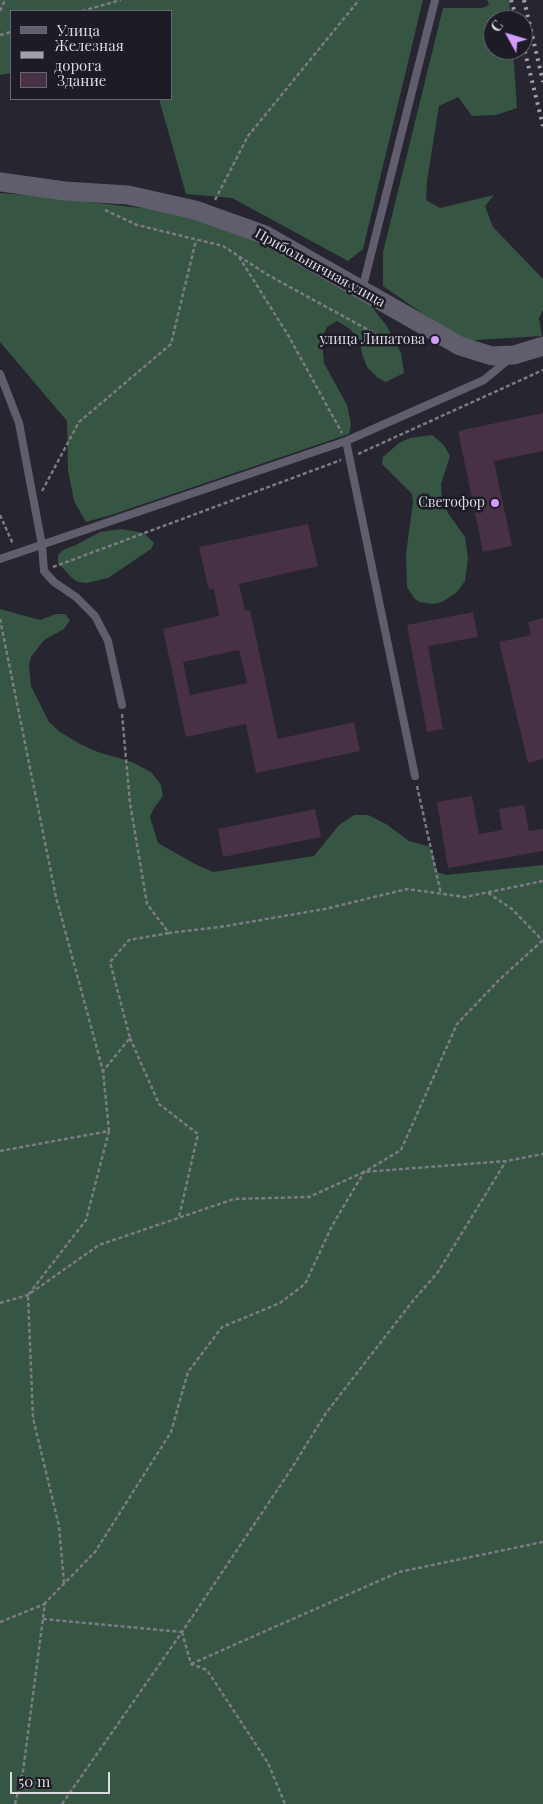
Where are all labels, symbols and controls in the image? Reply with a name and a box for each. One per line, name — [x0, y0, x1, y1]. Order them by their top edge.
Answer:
legend — [10, 10, 172, 100]
north arrow — [483, 10, 533, 60]
text: С — [486, 16, 507, 36]
text: Улица — [57, 20, 100, 40]
text: Железная дорога — [54, 35, 124, 75]
text: Здание — [57, 70, 106, 90]
street label: Прибольничная улица — [252, 225, 388, 311]
place label: улица Липатова — [320, 332, 425, 348]
marker: улица Липатова — [429, 334, 441, 346]
place label: Светофор — [418, 495, 485, 511]
marker: Светофор — [489, 497, 501, 509]
scale bar — [12, 1762, 112, 1794]
text: 50 m — [18, 1771, 50, 1791]

